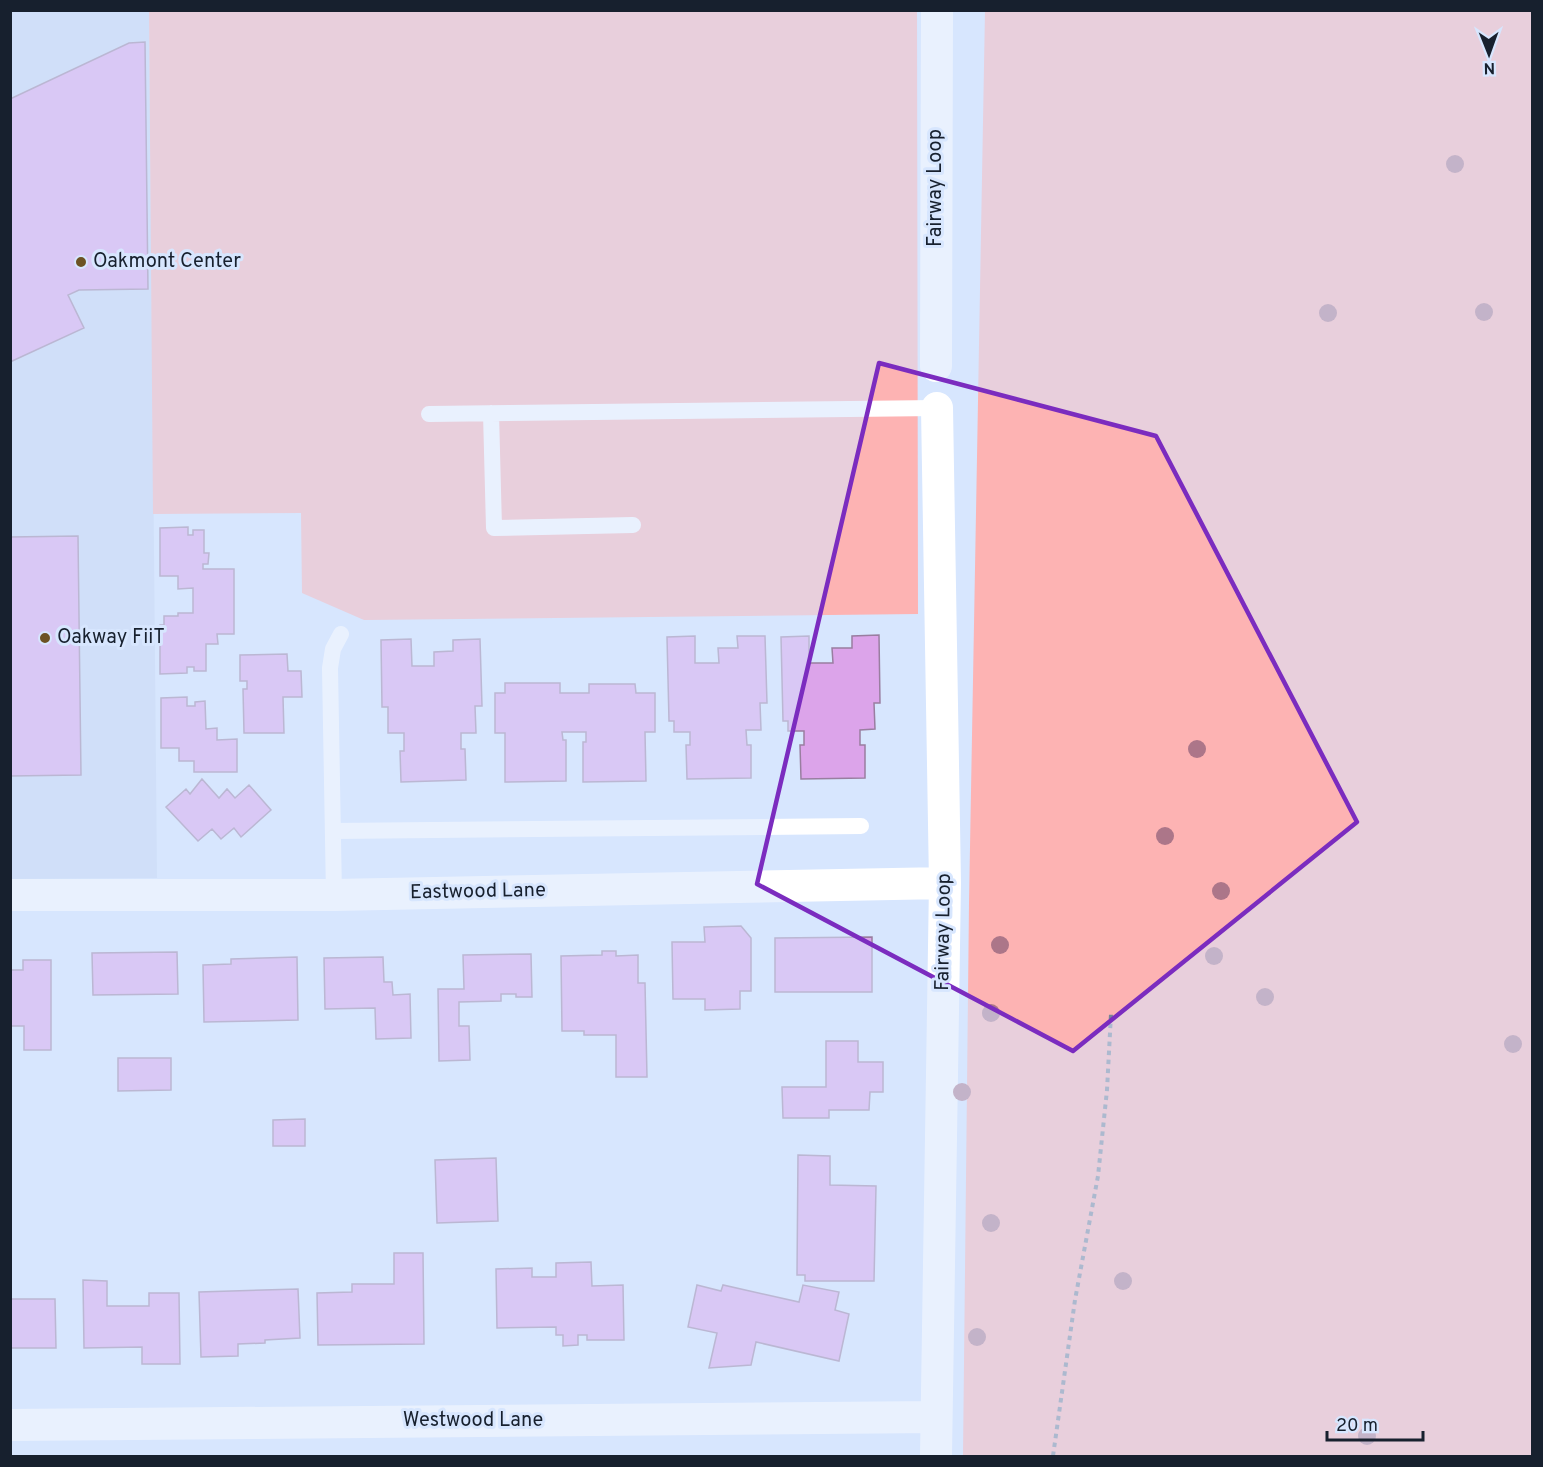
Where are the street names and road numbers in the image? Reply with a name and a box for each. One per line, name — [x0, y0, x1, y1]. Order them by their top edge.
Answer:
street label: Fairway Loop — [923, 129, 949, 247]
street label: Fairway Loop — [930, 873, 958, 991]
street label: Eastwood Lane — [410, 878, 546, 906]
street label: Westwood Lane — [403, 1408, 543, 1434]

